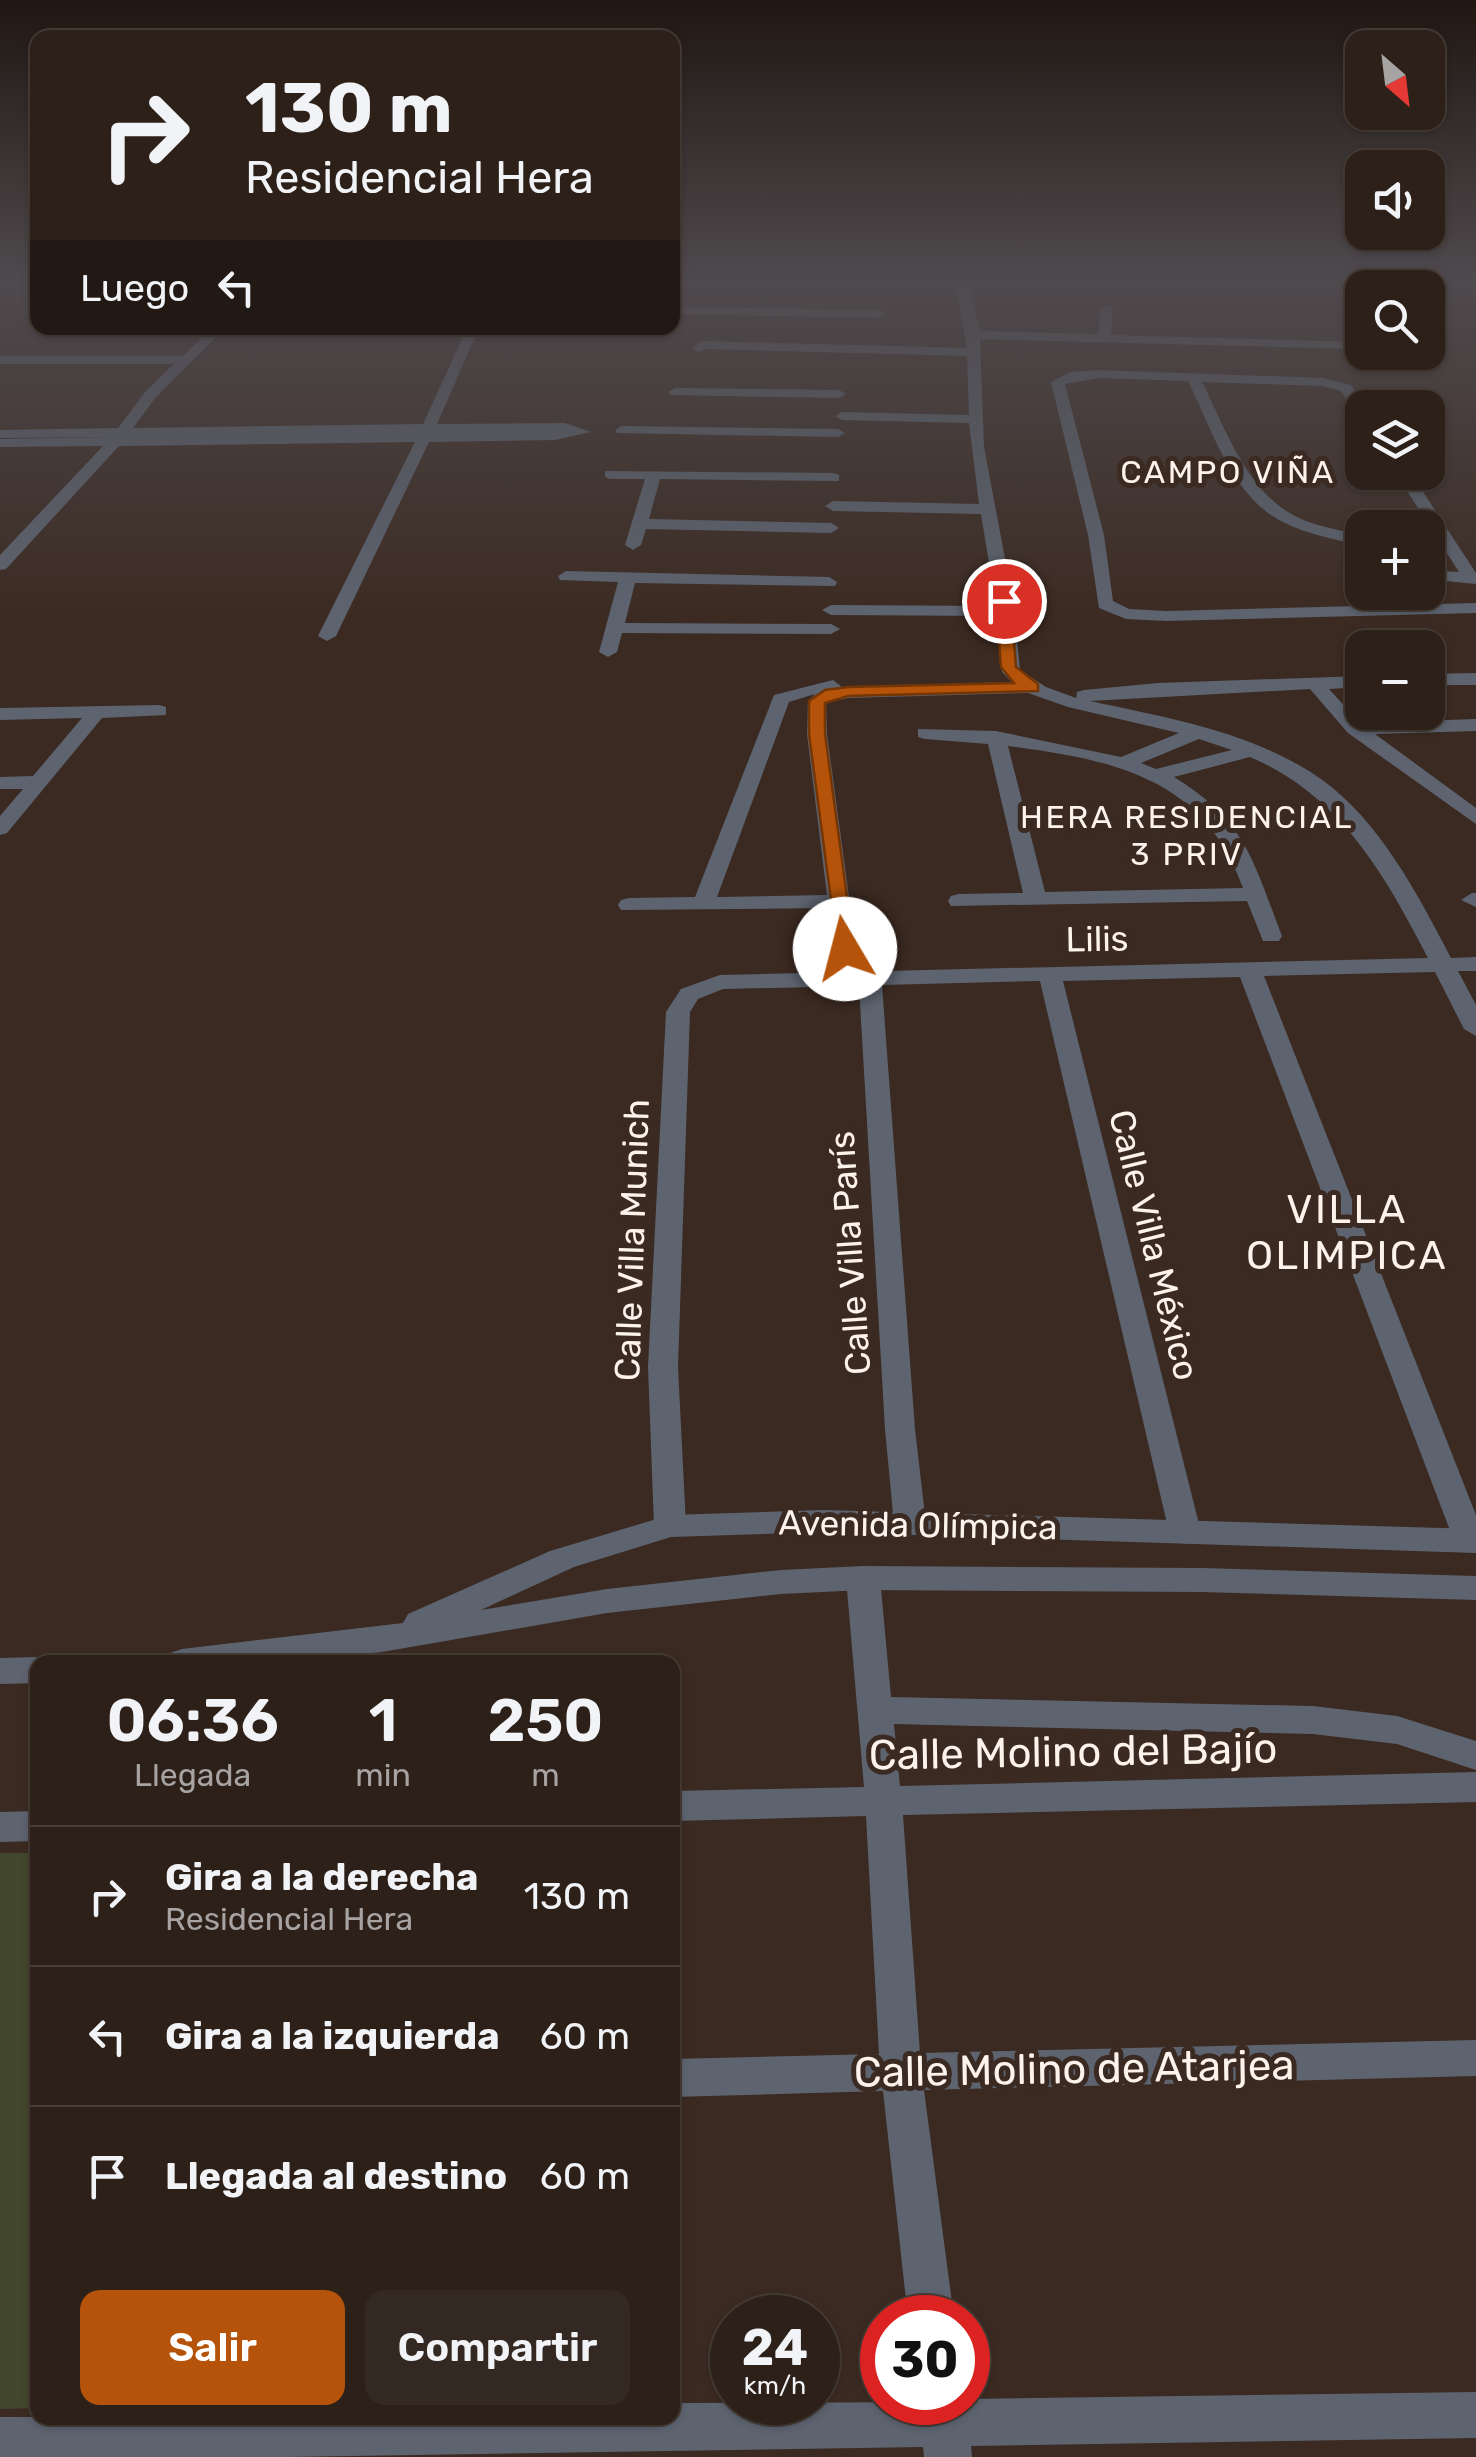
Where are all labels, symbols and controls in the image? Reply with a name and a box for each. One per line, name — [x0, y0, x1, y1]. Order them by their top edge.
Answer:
north arrow — [1345, 30, 1445, 130]
map controls — [1345, 30, 1445, 730]
text: 130 m — [245, 67, 453, 150]
icon: right — [80, 70, 210, 200]
button: sound — [1345, 150, 1445, 250]
text: Residencial Hera — [245, 151, 594, 204]
icon: left — [209, 260, 264, 315]
text: Luego — [80, 265, 189, 311]
button: search — [1345, 270, 1445, 370]
button: layers — [1345, 390, 1445, 490]
district label: CAMPO VIÑA — [1120, 453, 1336, 491]
button: + — [1345, 510, 1445, 610]
pin — [962, 559, 1047, 644]
icon: arrive — [977, 574, 1032, 629]
button: − — [1345, 630, 1445, 730]
district label: HERA RESIDENCIAL 3 PRIV — [1020, 798, 1354, 873]
position arrow — [793, 897, 897, 1001]
street label: Lilis — [1065, 917, 1129, 961]
street label: Calle Villa Munich — [606, 1098, 658, 1382]
street label: Calle Villa México — [1100, 1106, 1208, 1384]
street label: Calle Villa París — [821, 1130, 879, 1376]
district label: VILLA OLIMPICA — [1246, 1186, 1448, 1279]
street label: Avenida Olímpica — [778, 1502, 1058, 1548]
text: 06:36 — [107, 1685, 279, 1756]
text: 1 — [369, 1685, 397, 1756]
text: 250 — [487, 1685, 603, 1756]
street label: Calle Molino del Bajío — [868, 1723, 1278, 1781]
text: Llegada — [134, 1756, 251, 1794]
text: min — [355, 1756, 411, 1794]
text: m — [531, 1756, 560, 1794]
text: Gira a la derecha — [165, 1854, 478, 1900]
icon: right — [80, 1869, 135, 1924]
text: 130 m — [524, 1873, 630, 1919]
text: Residencial Hera — [165, 1900, 413, 1938]
icon: left — [80, 2009, 135, 2064]
text: Gira a la izquierda — [165, 2013, 500, 2059]
text: 60 m — [540, 2013, 630, 2059]
street label: Calle Molino de Atarjea — [853, 2040, 1295, 2098]
icon: arrive — [80, 2149, 135, 2204]
text: Llegada al destino — [165, 2153, 507, 2199]
text: 60 m — [540, 2153, 630, 2199]
button: Salir — [80, 2290, 345, 2405]
button: Compartir — [365, 2290, 630, 2405]
speed limit sign: 30 — [860, 2295, 990, 2425]
text: 24 — [742, 2318, 808, 2378]
text: km/h — [744, 2371, 806, 2400]

